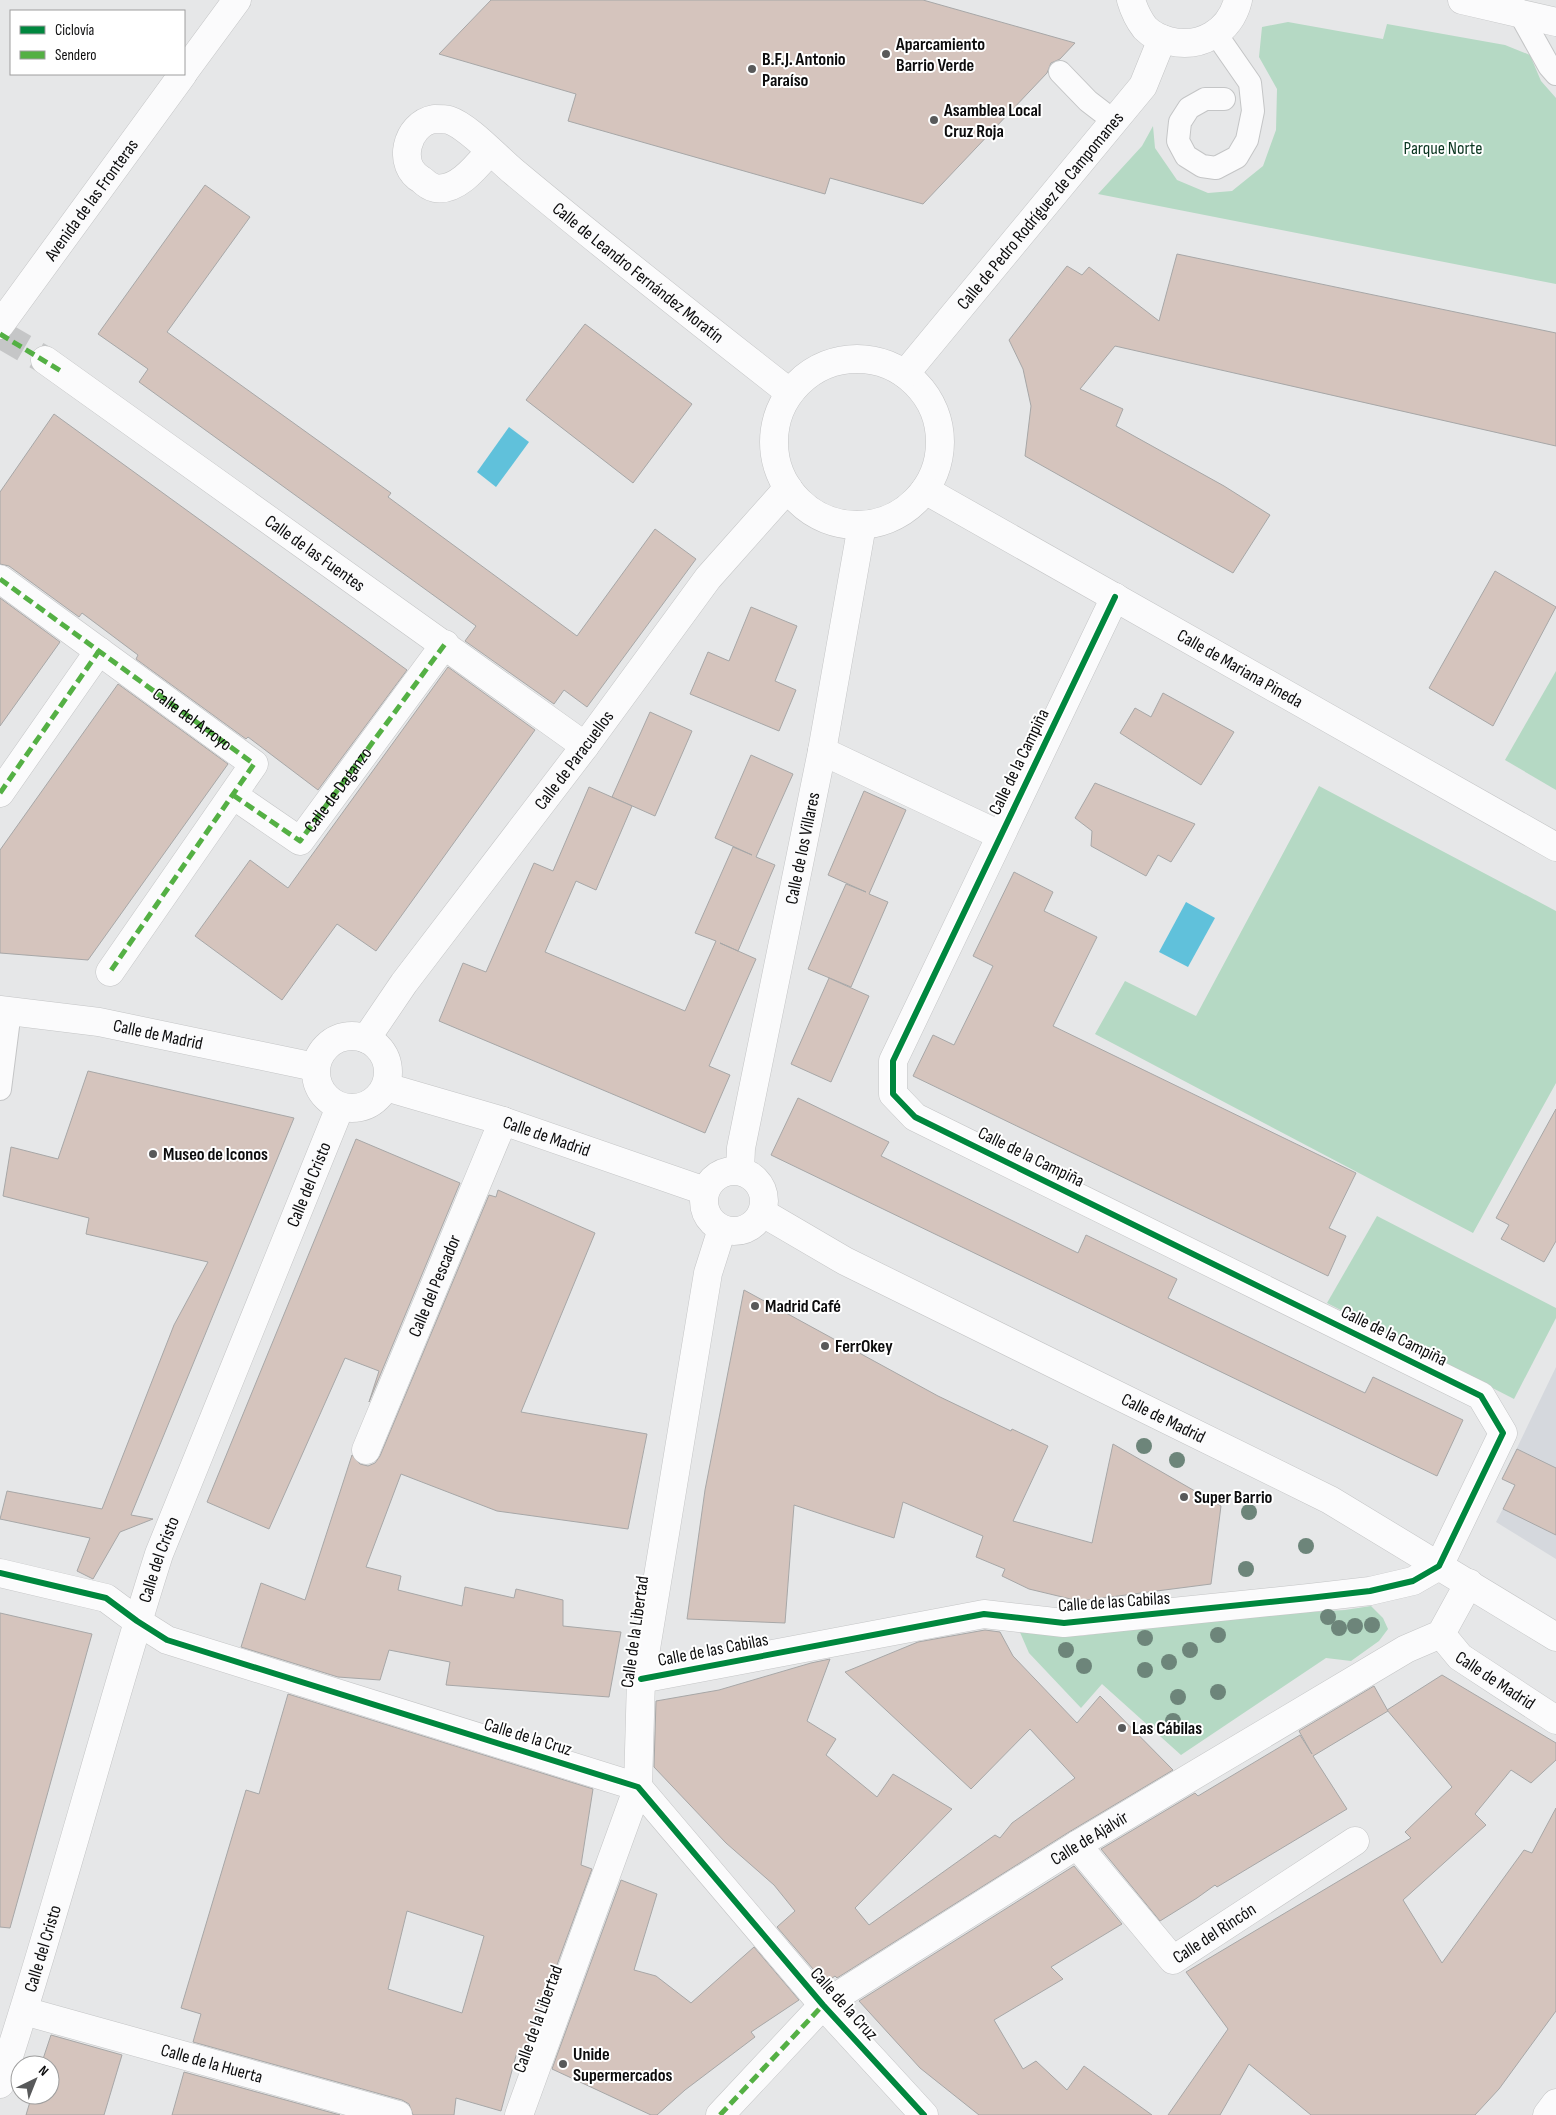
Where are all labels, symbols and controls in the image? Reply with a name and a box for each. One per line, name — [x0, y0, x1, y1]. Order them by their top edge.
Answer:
legend — [10, 10, 185, 75]
text: Ciclovía — [55, 21, 95, 40]
place label: Aparcamiento Barrio Verde — [895, 34, 985, 76]
text: Sendero — [55, 46, 96, 65]
marker: Aparcamiento Barrio Verde — [880, 48, 892, 60]
place label: B.F.J. Antonio Paraíso — [762, 49, 846, 91]
marker: B.F.J. Antonio Paraíso — [746, 63, 758, 75]
place label: Asamblea Local Cruz Roja — [943, 100, 1041, 142]
street label: Calle de Pedro Rodríguez de Campomanes — [952, 108, 1128, 314]
marker: Asamblea Local Cruz Roja — [928, 114, 940, 126]
street label: Avenida de las Fronteras — [39, 135, 143, 265]
park label: Parque Norte — [1404, 138, 1482, 159]
street label: Calle de Leandro Fernández Moratín — [548, 198, 728, 347]
street label: Calle de las Fuentes — [261, 510, 369, 596]
street label: Calle de Mariana Pineda — [1174, 624, 1307, 712]
street label: Calle del Arroyo — [149, 683, 236, 755]
street label: Calle de Paracuellos — [530, 706, 618, 814]
street label: Calle de la Campiña — [984, 706, 1054, 818]
street label: Calle de Daganzo — [299, 743, 376, 837]
street label: Calle de los Villares — [781, 790, 824, 906]
street label: Calle de Madrid — [111, 1015, 205, 1054]
street label: Calle de Madrid — [500, 1111, 593, 1161]
street label: Calle de la Campiña — [975, 1122, 1087, 1192]
street label: Calle del Cristo — [282, 1139, 335, 1230]
place label: Museo de Iconos — [163, 1144, 268, 1165]
marker: Museo de Iconos — [147, 1148, 159, 1160]
street label: Calle del Pescador — [404, 1232, 465, 1340]
place label: Madrid Café — [765, 1296, 841, 1317]
marker: Madrid Café — [749, 1300, 761, 1312]
street label: Calle de la Campiña — [1338, 1301, 1450, 1371]
place label: FerrOkey — [835, 1336, 893, 1357]
marker: FerrOkey — [819, 1340, 831, 1352]
street label: Calle de Madrid — [1118, 1388, 1209, 1447]
place label: Super Barrio — [1194, 1487, 1273, 1508]
marker: Super Barrio — [1178, 1491, 1190, 1503]
street label: Calle del Cristo — [134, 1513, 184, 1605]
street label: Calle de la Libertad — [617, 1575, 653, 1689]
street label: Calle de las Cabilas — [1057, 1588, 1171, 1616]
street label: Calle de las Cabilas — [656, 1629, 770, 1671]
street label: Calle de Madrid — [1451, 1646, 1539, 1714]
street label: Calle de la Cruz — [482, 1714, 575, 1760]
place label: Las Cábilas — [1132, 1718, 1202, 1739]
marker: Las Cábilas — [1116, 1722, 1128, 1734]
street label: Calle de Ajalvir — [1047, 1806, 1132, 1870]
street label: Calle del Rincón — [1169, 1898, 1260, 1968]
street label: Calle del Cristo — [19, 1903, 65, 1995]
street label: Calle de la Libertad — [509, 1962, 567, 2076]
street label: Calle de la Cruz — [806, 1963, 883, 2045]
street label: Calle de la Huerta — [159, 2039, 265, 2087]
place label: Unide Supermercados — [573, 2044, 673, 2086]
north arrow — [10, 2055, 60, 2105]
marker: Unide Supermercados — [557, 2058, 569, 2070]
text: N — [35, 2062, 52, 2080]

